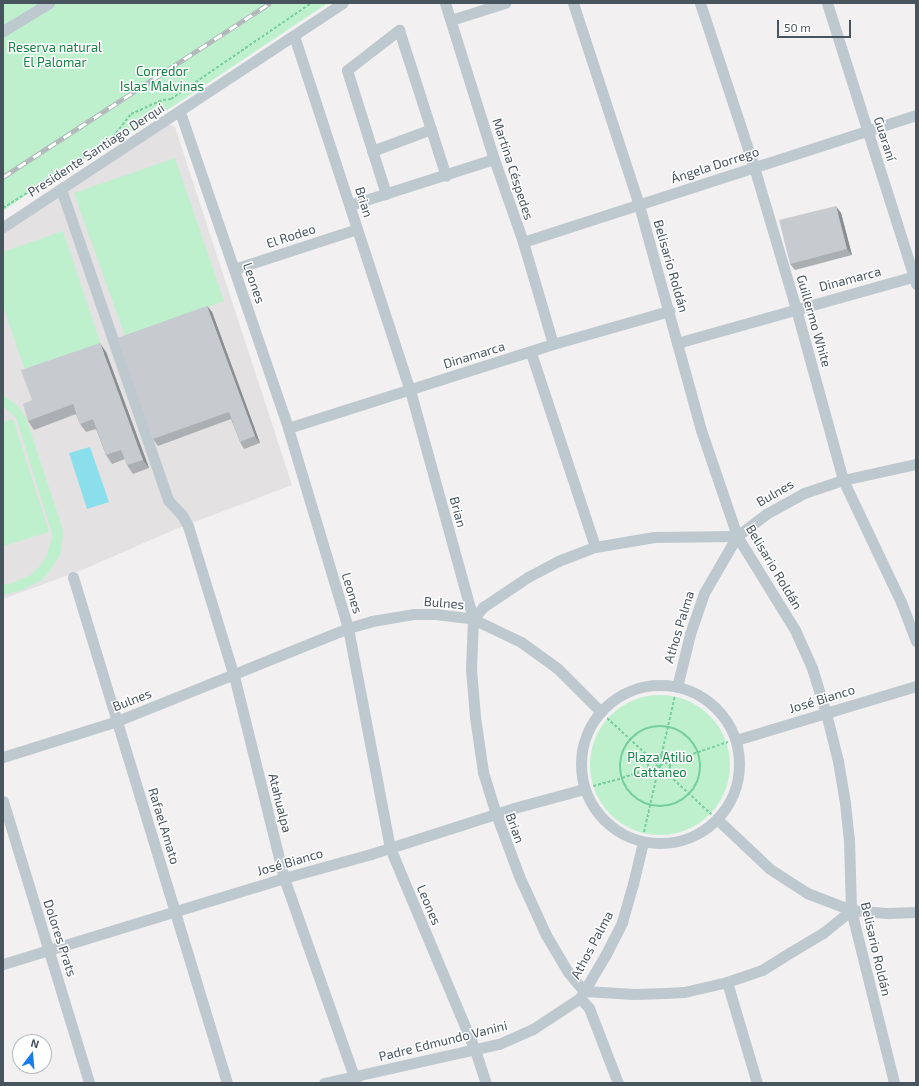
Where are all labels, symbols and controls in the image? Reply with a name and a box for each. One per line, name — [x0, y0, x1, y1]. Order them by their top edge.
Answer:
scale bar — [779, 12, 853, 38]
text: 50 m — [784, 20, 811, 34]
park label: Reserva natural El Palomar — [8, 40, 102, 71]
park label: Corredor Islas Malvinas — [120, 64, 204, 95]
street label: Presidente Santiago Derqui — [25, 100, 167, 200]
street label: Guaraní — [870, 115, 900, 163]
street label: Martina Céspedes — [489, 116, 537, 222]
street label: Ángela Dorrego — [669, 143, 761, 187]
street label: Brian — [352, 185, 376, 219]
street label: Belisario Roldán — [650, 218, 692, 314]
street label: El Rodeo — [264, 221, 318, 251]
street label: Leones — [240, 261, 268, 305]
street label: Dinamarca — [817, 263, 883, 295]
street label: Guillermo White — [793, 273, 835, 369]
street label: Dinamarca — [441, 338, 507, 372]
street label: Bulnes — [754, 476, 796, 510]
street label: Brian — [446, 495, 470, 529]
street label: Belisario Roldán — [743, 522, 805, 612]
street label: Leones — [338, 571, 366, 615]
street label: Athos Palma — [661, 589, 697, 665]
street label: Bulnes — [423, 593, 465, 613]
street label: José Bianco — [787, 682, 857, 716]
street label: Bulnes — [110, 685, 154, 715]
park label: Plaza Atilio Cattaneo — [627, 750, 693, 781]
street label: Atahualpa — [265, 772, 295, 834]
street label: Rafael Amato — [145, 785, 183, 867]
street label: Brian — [502, 811, 528, 845]
street label: José Bianco — [255, 845, 325, 879]
street label: Leones — [414, 883, 444, 927]
street label: Dolores Prats — [40, 897, 80, 979]
street label: Belisario Roldán — [858, 901, 894, 997]
street label: Athos Palma — [568, 908, 616, 982]
street label: Padre Edmundo Vanini — [377, 1017, 509, 1065]
north arrow — [12, 1034, 52, 1074]
text: N — [30, 1036, 41, 1050]

